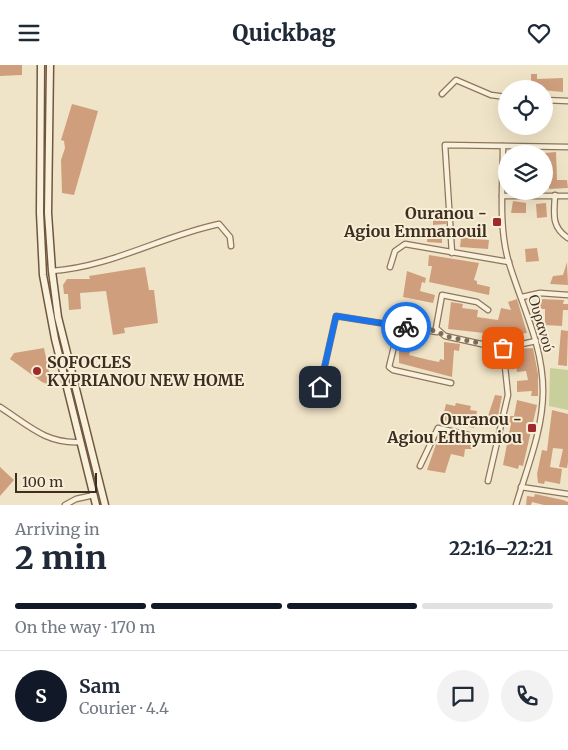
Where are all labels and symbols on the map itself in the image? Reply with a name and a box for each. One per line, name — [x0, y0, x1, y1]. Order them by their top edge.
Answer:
place label: Ouranou - Agiou Emmanouil — [343, 203, 487, 241]
marker: Ouranou - Agiou Emmanouil — [491, 216, 503, 228]
street label: Ουρανού — [524, 292, 560, 354]
courier — [381, 302, 431, 352]
pin — [482, 327, 524, 369]
place label: SOFOCLES KYPRIANOU NEW HOME — [47, 352, 245, 390]
marker: SOFOCLES KYPRIANOU NEW HOME — [31, 365, 43, 377]
pin — [299, 366, 341, 408]
place label: Ouranou - Agiou Efthymiou — [386, 409, 522, 447]
marker: Ouranou - Agiou Efthymiou — [526, 422, 538, 434]
scale bar — [15, 470, 98, 493]

